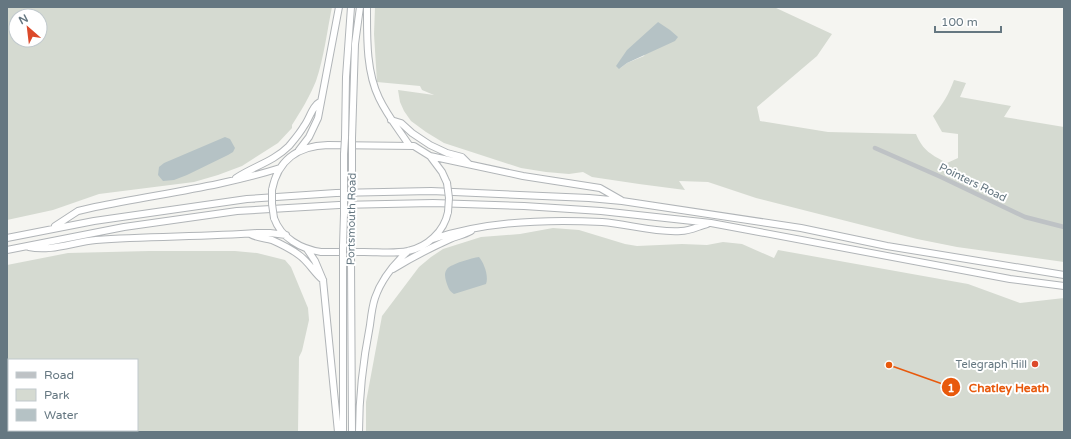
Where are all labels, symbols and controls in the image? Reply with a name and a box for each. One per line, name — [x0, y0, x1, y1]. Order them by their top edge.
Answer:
north arrow — [8, 8, 48, 48]
scale bar — [935, 8, 1001, 34]
text: N — [17, 12, 30, 27]
text: 100 m — [941, 15, 978, 29]
street label: Pointers Road — [937, 160, 1009, 204]
street label: Portsmouth Road — [344, 173, 359, 265]
place label: Telegraph Hill — [956, 358, 1027, 371]
legend — [8, 359, 138, 431]
marker: Telegraph Hill — [1030, 359, 1040, 369]
text: Road — [44, 368, 74, 382]
callout: Chatley Heath — [941, 375, 1057, 399]
text: 1 — [947, 381, 955, 395]
text: Chatley Heath — [969, 381, 1049, 396]
text: Park — [44, 388, 70, 402]
text: Water — [44, 408, 79, 422]

